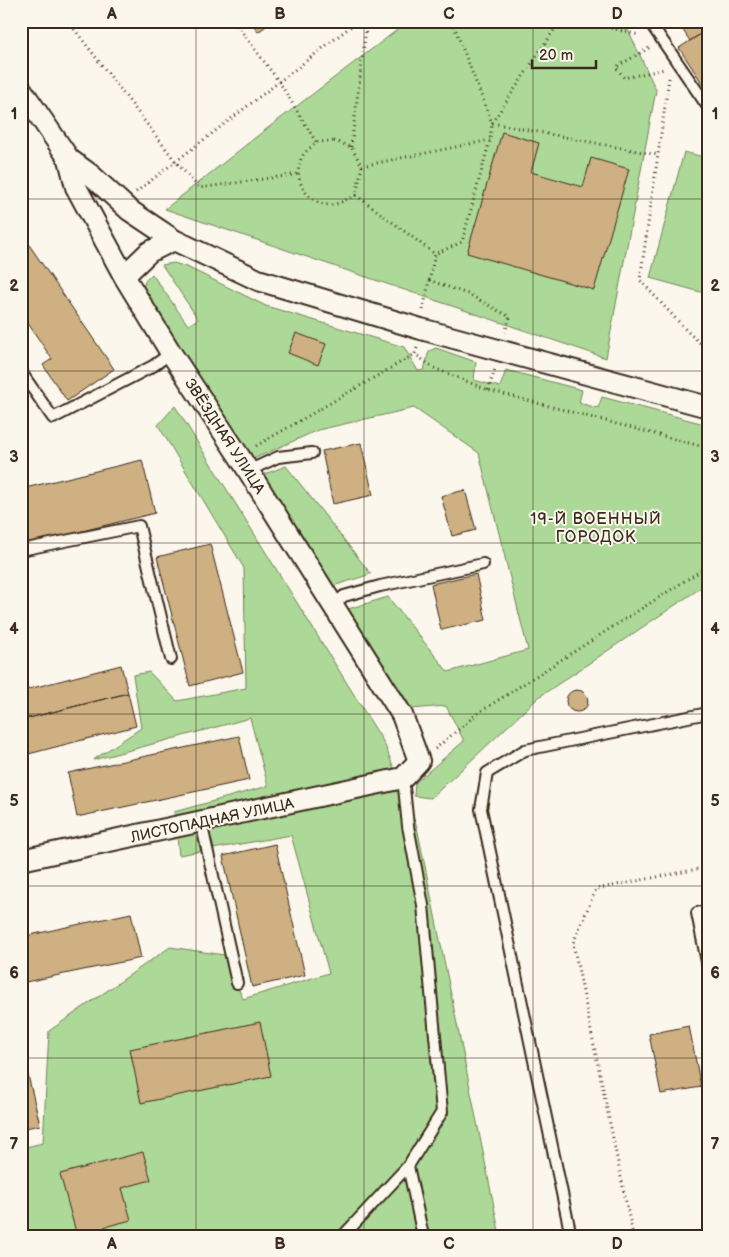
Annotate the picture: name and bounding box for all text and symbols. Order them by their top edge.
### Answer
text: A [106,5,117,24]
text: B [274,5,286,24]
text: C [443,5,455,24]
text: D [611,5,623,24]
scale bar [532,38,595,70]
text: 20 m [539,46,573,65]
text: 1 [11,105,17,124]
text: 1 [712,105,718,124]
text: 2 [9,277,19,296]
text: 2 [710,277,720,296]
street label: ЗВЁЗДНАЯ УЛИЦА [180,375,269,498]
text: 3 [9,448,19,467]
text: 3 [710,448,720,467]
district label: 19-Й ВОЕННЫЙ ГОРОДОК [530,510,662,547]
text: 4 [9,620,19,639]
text: 4 [710,620,720,639]
text: 5 [9,792,19,811]
text: 5 [710,792,720,811]
street label: ЛИСТОПАДНАЯ УЛИЦА [128,794,296,847]
text: 6 [9,964,19,983]
text: 6 [710,964,720,983]
text: 7 [10,1135,19,1154]
text: 7 [711,1135,720,1154]
text: A [106,1235,117,1254]
text: B [274,1235,286,1254]
text: C [443,1235,455,1254]
text: D [611,1235,623,1254]

